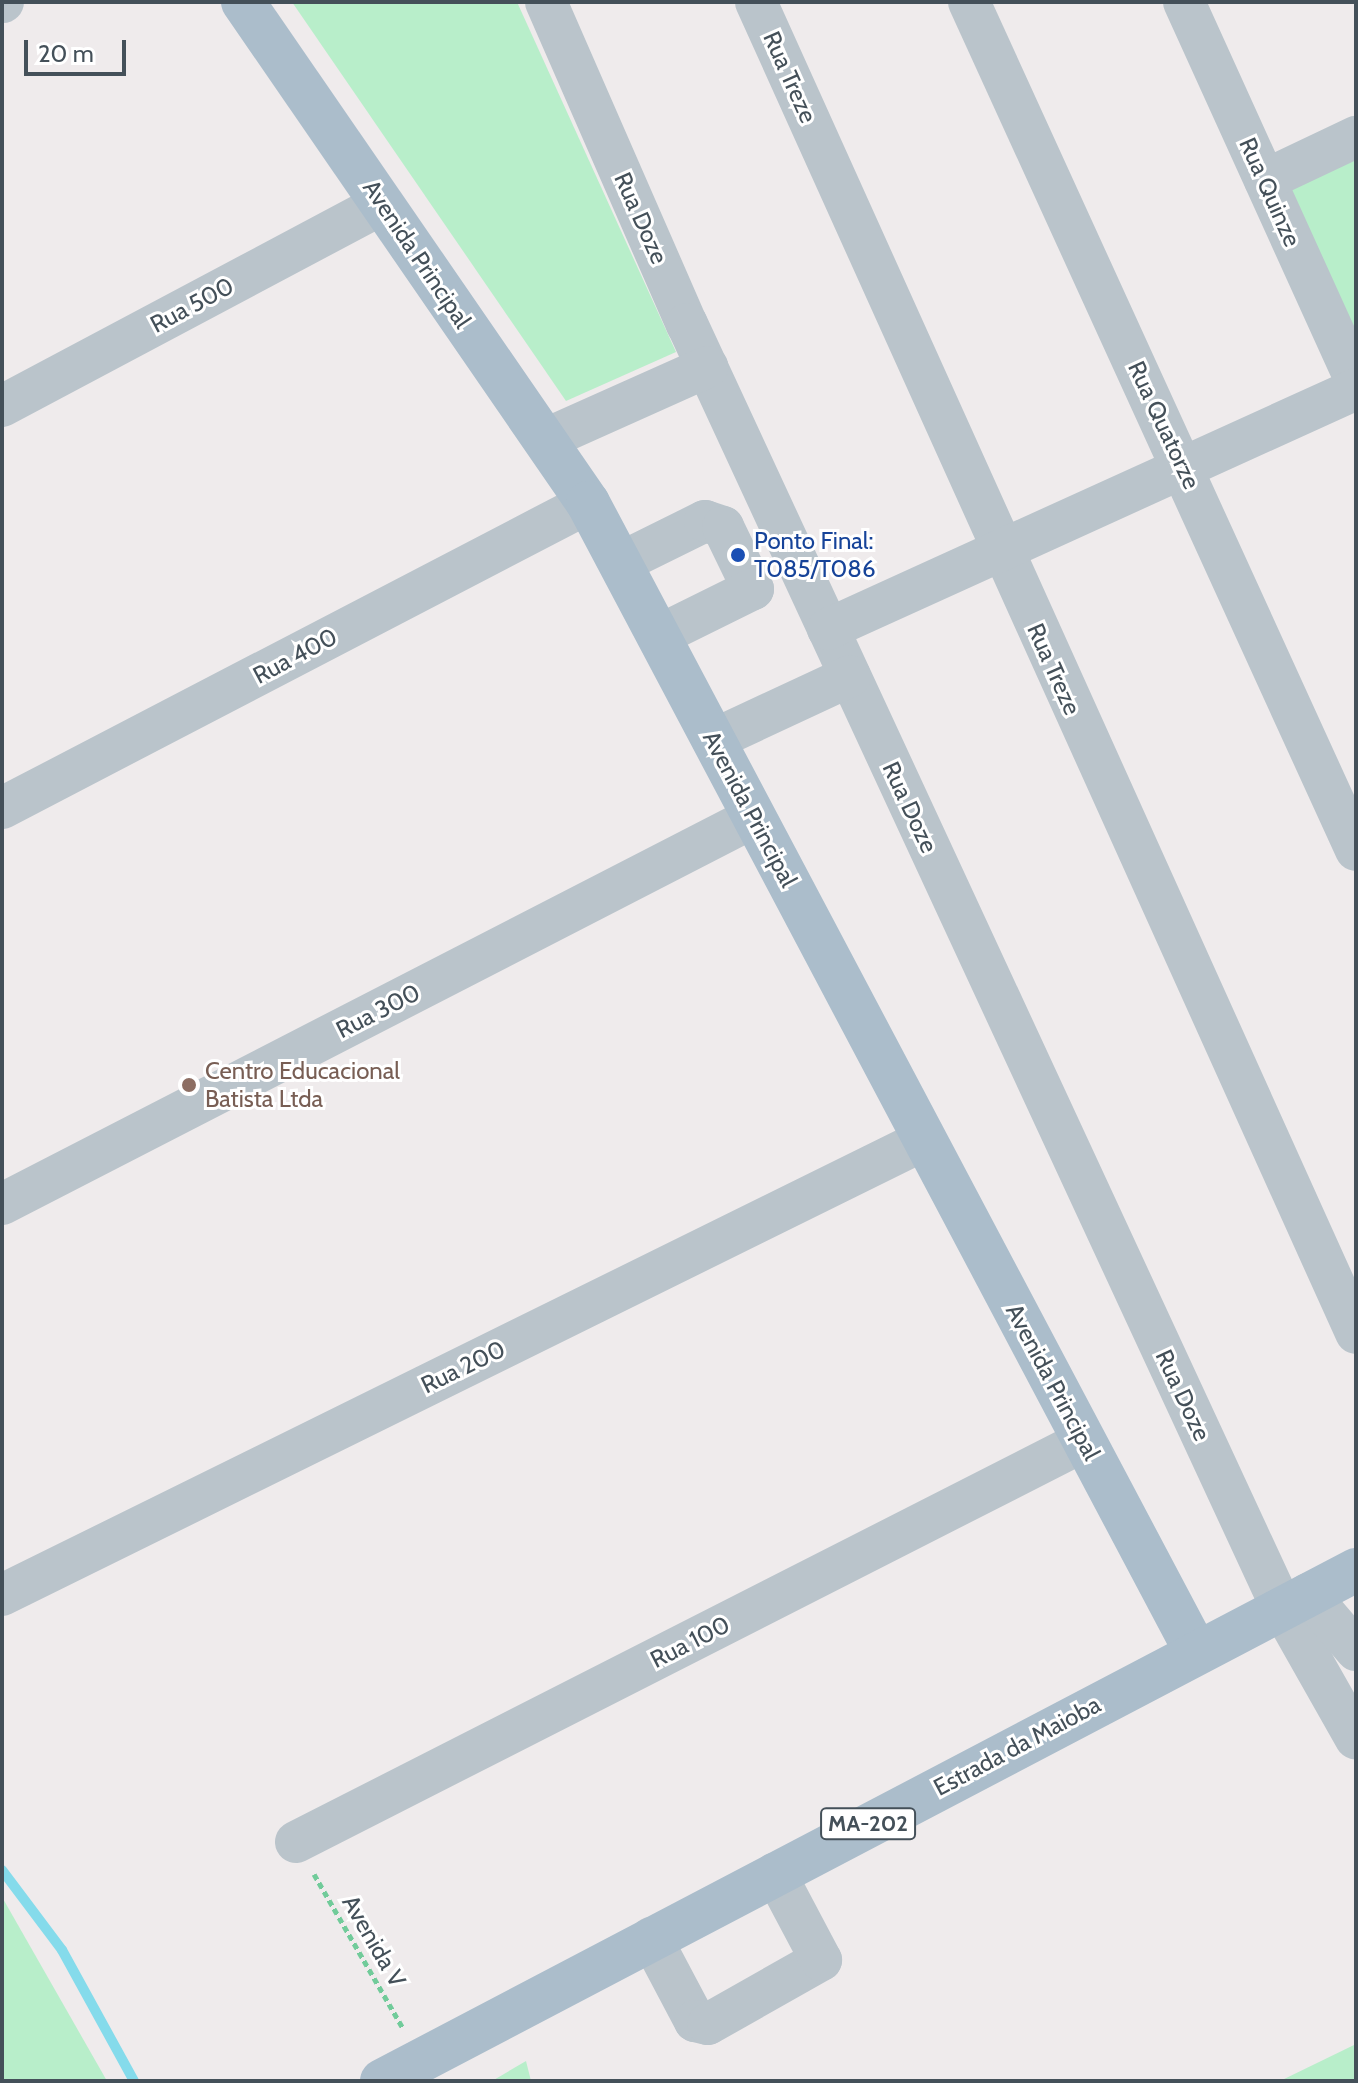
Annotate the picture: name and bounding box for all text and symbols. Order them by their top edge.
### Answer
scale bar [28,24,130,74]
street label: Rua Treze [757,27,823,127]
text: 20 m [38,39,94,68]
street label: Rua Quinze [1233,133,1307,251]
street label: Rua Doze [608,168,674,268]
street label: Avenida Principal [357,174,477,334]
street label: Rua 500 [145,271,239,339]
street label: Rua Quatorze [1122,356,1206,494]
place label: Ponto Final: T085/T086 [754,527,876,583]
marker: Ponto Final: T085/T086 [729,546,747,564]
street label: Rua Treze [1021,619,1087,719]
street label: Rua 400 [248,622,342,690]
street label: Avenida Principal [697,726,803,892]
street label: Rua Doze [876,757,944,857]
street label: Rua 300 [331,978,425,1044]
place label: Centro Educacional Batista Ltda [205,1057,400,1113]
marker: Centro Educacional Batista Ltda [180,1076,198,1094]
street label: Avenida Principal [1000,1299,1106,1465]
street label: Rua 200 [416,1334,510,1400]
street label: Rua Doze [1149,1345,1217,1445]
street label: Rua 100 [646,1610,734,1674]
street label: Estrada da Maioba [929,1690,1105,1802]
road number: MA-202 [820,1806,916,1842]
street label: Avenida V [336,1890,412,1992]

